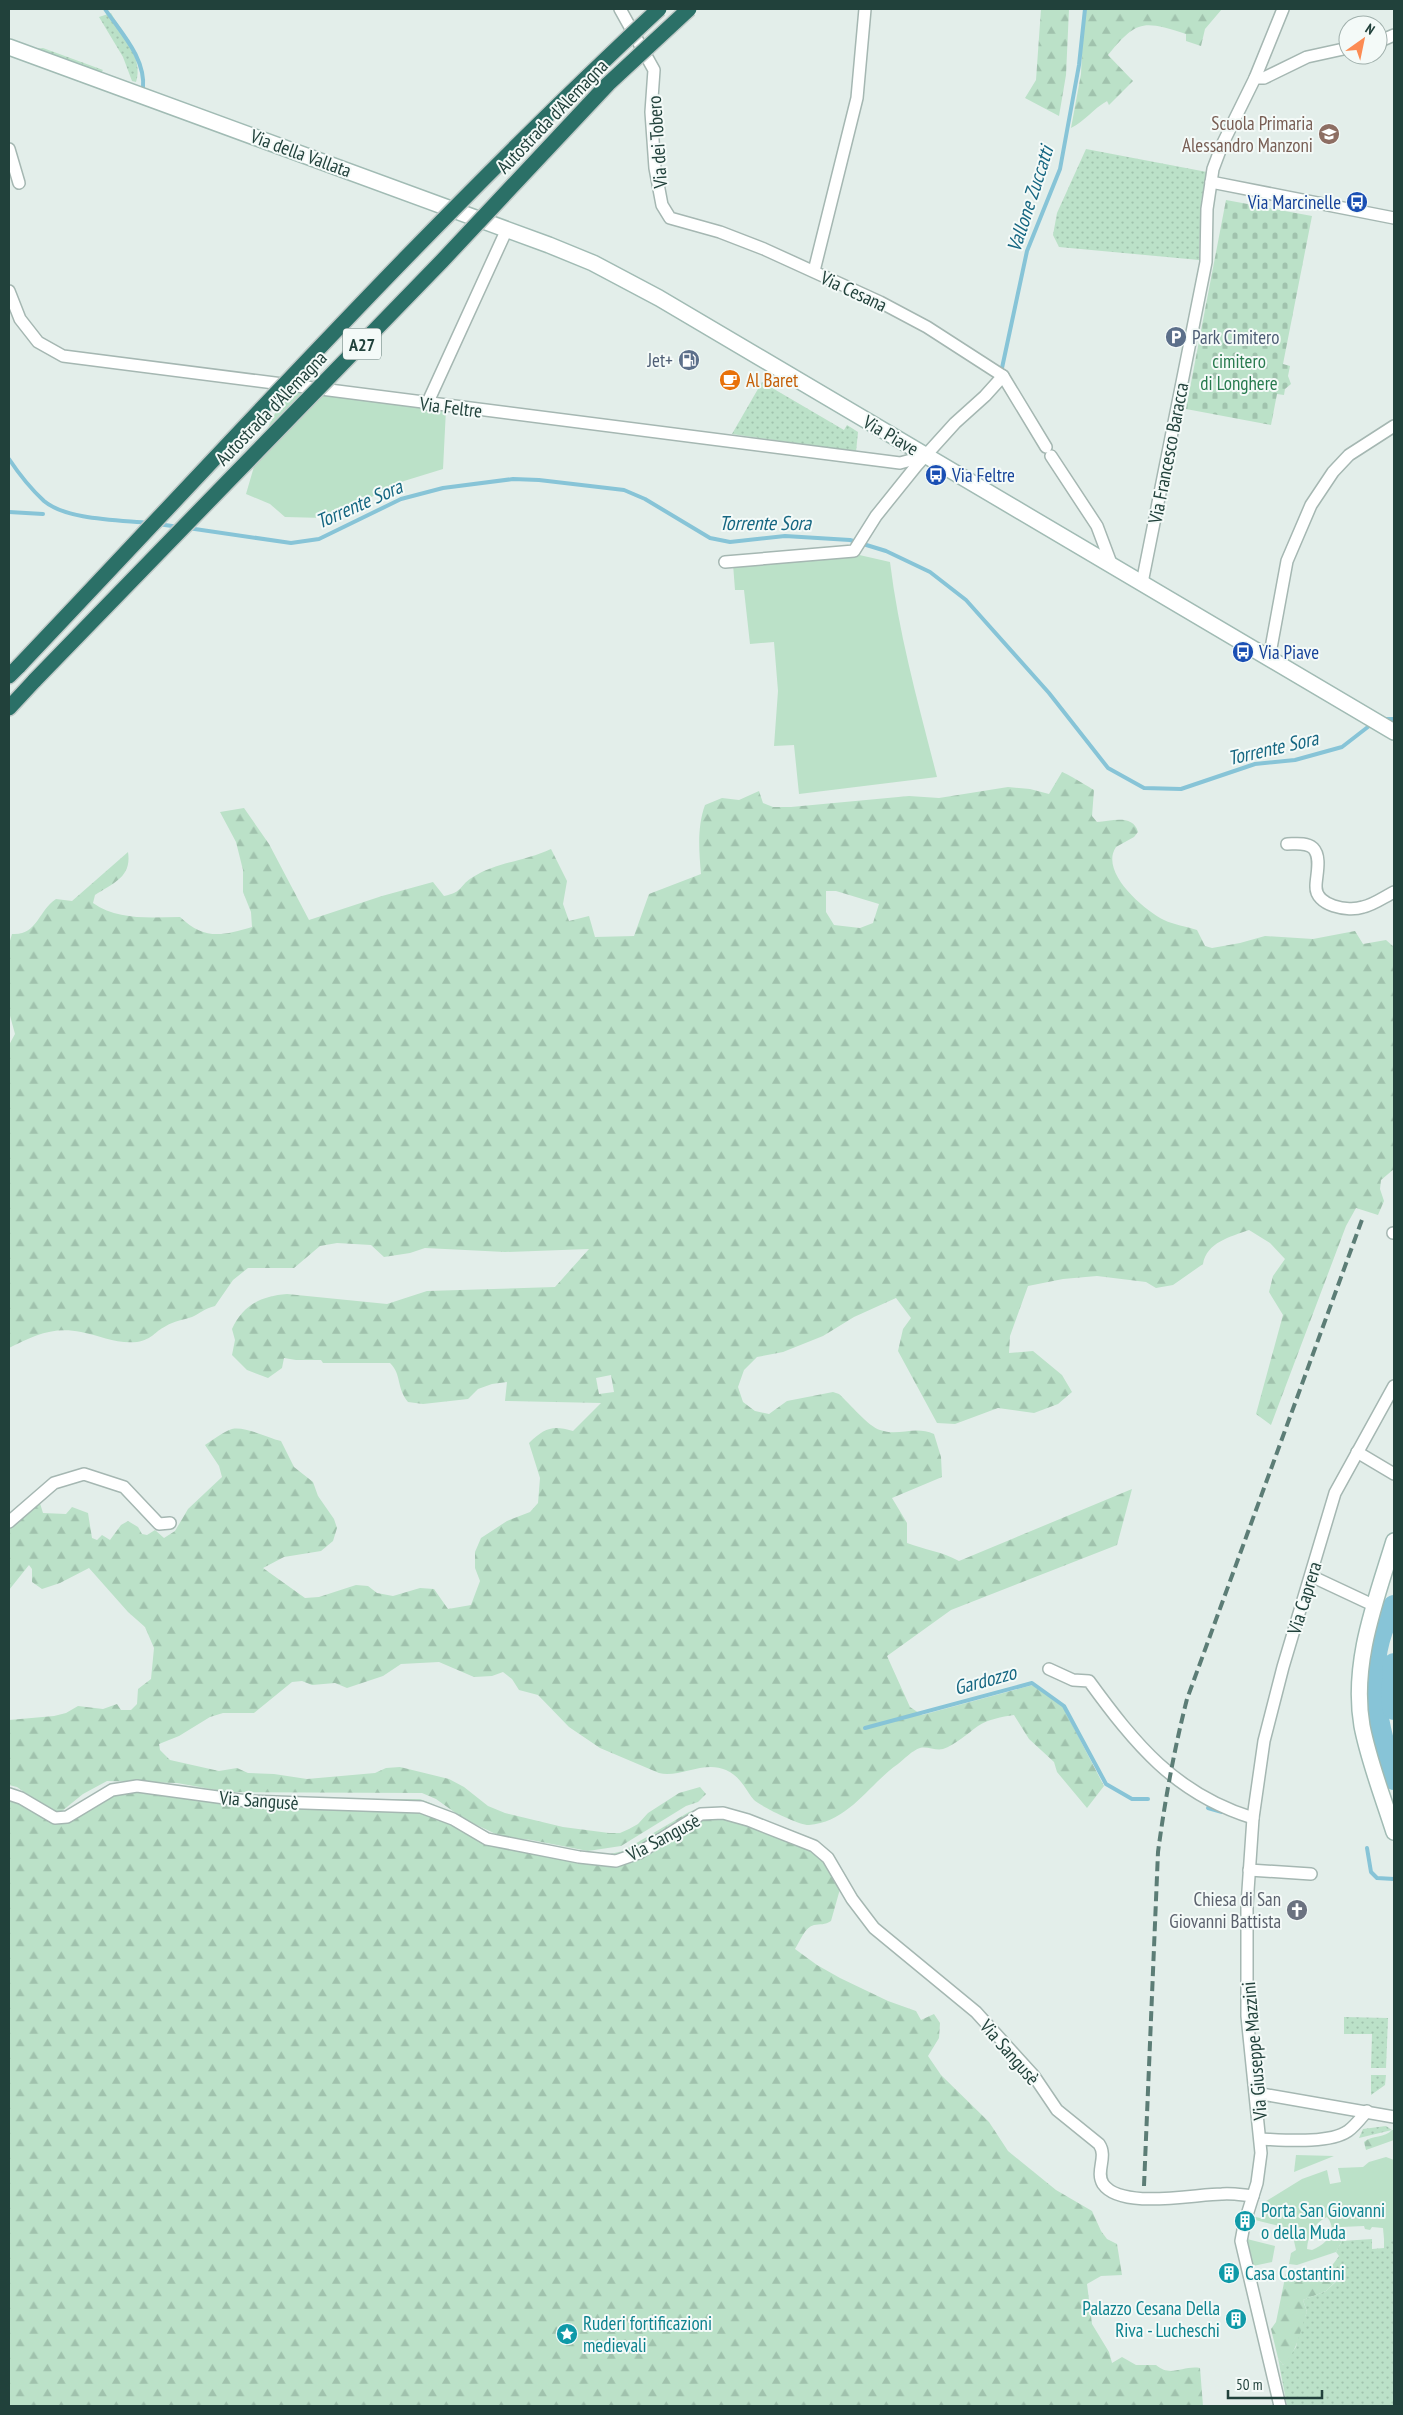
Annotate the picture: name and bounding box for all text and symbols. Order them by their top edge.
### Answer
north arrow [1338,15,1388,65]
text: N [1362,19,1378,39]
street label: Autostrada d'Alemagna [491,54,613,178]
street label: Via dei Tobero [642,95,672,190]
place label: Scuola Primaria Alessandro Manzoni [1182,111,1313,157]
school or university icon: Scuola Primaria Alessandro Manzoni [1317,122,1341,146]
street label: Via della Vallata [246,123,355,182]
water label: Vallone Zuccatti [1001,140,1060,255]
place label: Via Marcinelle [1247,190,1341,214]
bus stop icon: Via Marcinelle [1345,190,1369,214]
street label: Via Cesana [816,265,891,317]
parking icon: Park Cimitero [1164,325,1188,349]
place label: Park Cimitero [1192,325,1279,349]
road number: A27 [343,328,381,359]
street label: Autostrada d'Alemagna [210,346,332,470]
place label: Jet+ [646,348,673,372]
fuel station icon: Jet+ [677,348,701,372]
park label: cimitero di Longhere [1200,349,1278,395]
cafe icon: Al Baret [718,368,742,392]
place label: Al Baret [746,368,799,392]
street label: Via Francesco Baracca [1142,380,1193,527]
street label: Via Feltre [417,391,484,423]
street label: Via Piave [858,409,923,460]
bus stop icon: Via Feltre [924,463,948,487]
place label: Via Feltre [951,463,1015,487]
water label: Torrente Sora [312,473,407,535]
water label: Torrente Sora [719,510,812,536]
bus stop icon: Via Piave [1231,640,1255,664]
place label: Via Piave [1258,640,1319,664]
water label: Torrente Sora [1225,725,1322,771]
street label: Via Caprera [1281,1559,1326,1638]
water label: Gardozzo [951,1659,1020,1701]
street label: Via Sangusè [218,1785,300,1815]
street label: Via Sangusè [621,1808,704,1867]
place label: Chiesa di San Giovanni Battista [1169,1887,1281,1933]
church icon: Chiesa di San Giovanni Battista [1285,1898,1309,1922]
street label: Via Giuseppe Mazzini [1236,1981,1272,2122]
street label: Via Sangusè [974,2013,1045,2090]
place label: Porta San Giovanni o della Muda [1261,2198,1385,2244]
building icon: Porta San Giovanni o della Muda [1233,2209,1257,2233]
building icon: Casa Costantini [1217,2261,1241,2285]
place label: Casa Costantini [1245,2261,1345,2285]
place label: Palazzo Cesana Della Riva - Lucheschi [1082,2296,1220,2342]
building icon: Palazzo Cesana Della Riva - Lucheschi [1224,2307,1248,2331]
place label: Ruderi fortificazioni medievali [583,2311,712,2357]
place icon: Ruderi fortificazioni medievali [555,2322,579,2346]
scale bar [1228,2368,1322,2400]
text: 50 m [1236,2375,1262,2394]

